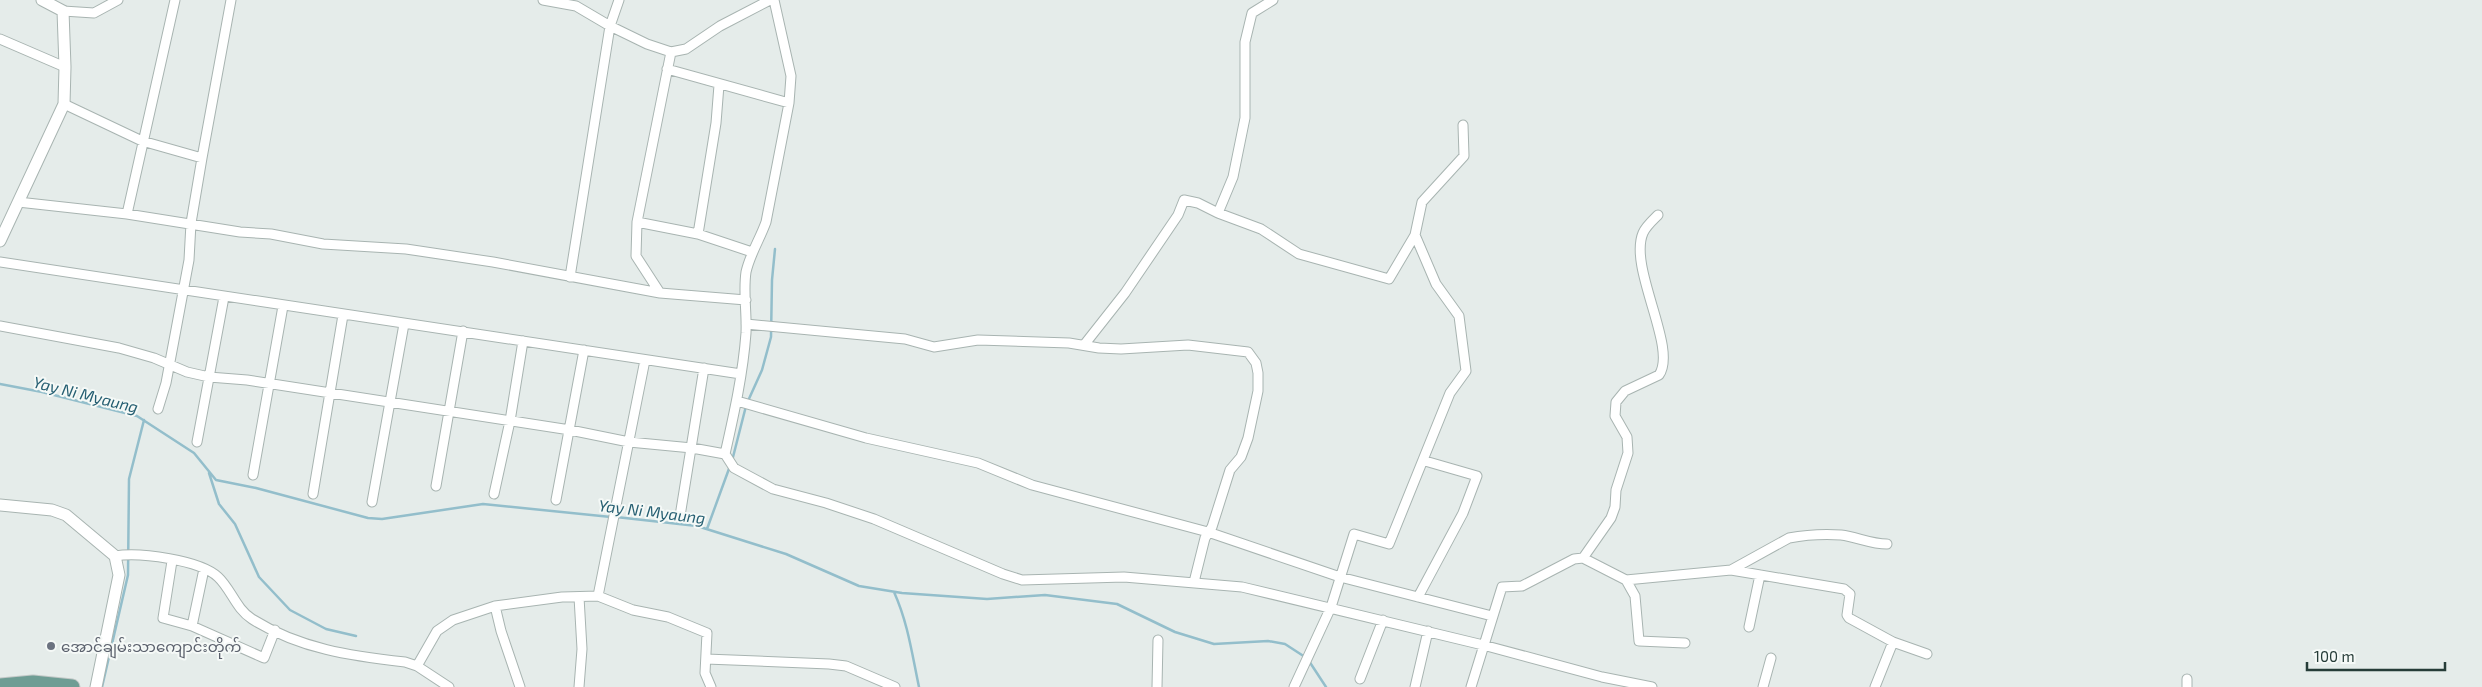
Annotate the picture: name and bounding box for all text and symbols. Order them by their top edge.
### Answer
water label: Yay Ni Myaung [31,372,140,417]
water label: Yay Ni Myaung [597,495,706,528]
place label: အောင်ချမ်းသာကျောင်းတိုက် [61,637,242,659]
marker: အောင်ချမ်းသာကျောင်းတိုက် [45,640,57,652]
scale bar [2307,640,2444,672]
text: 100 m [2314,647,2355,665]

